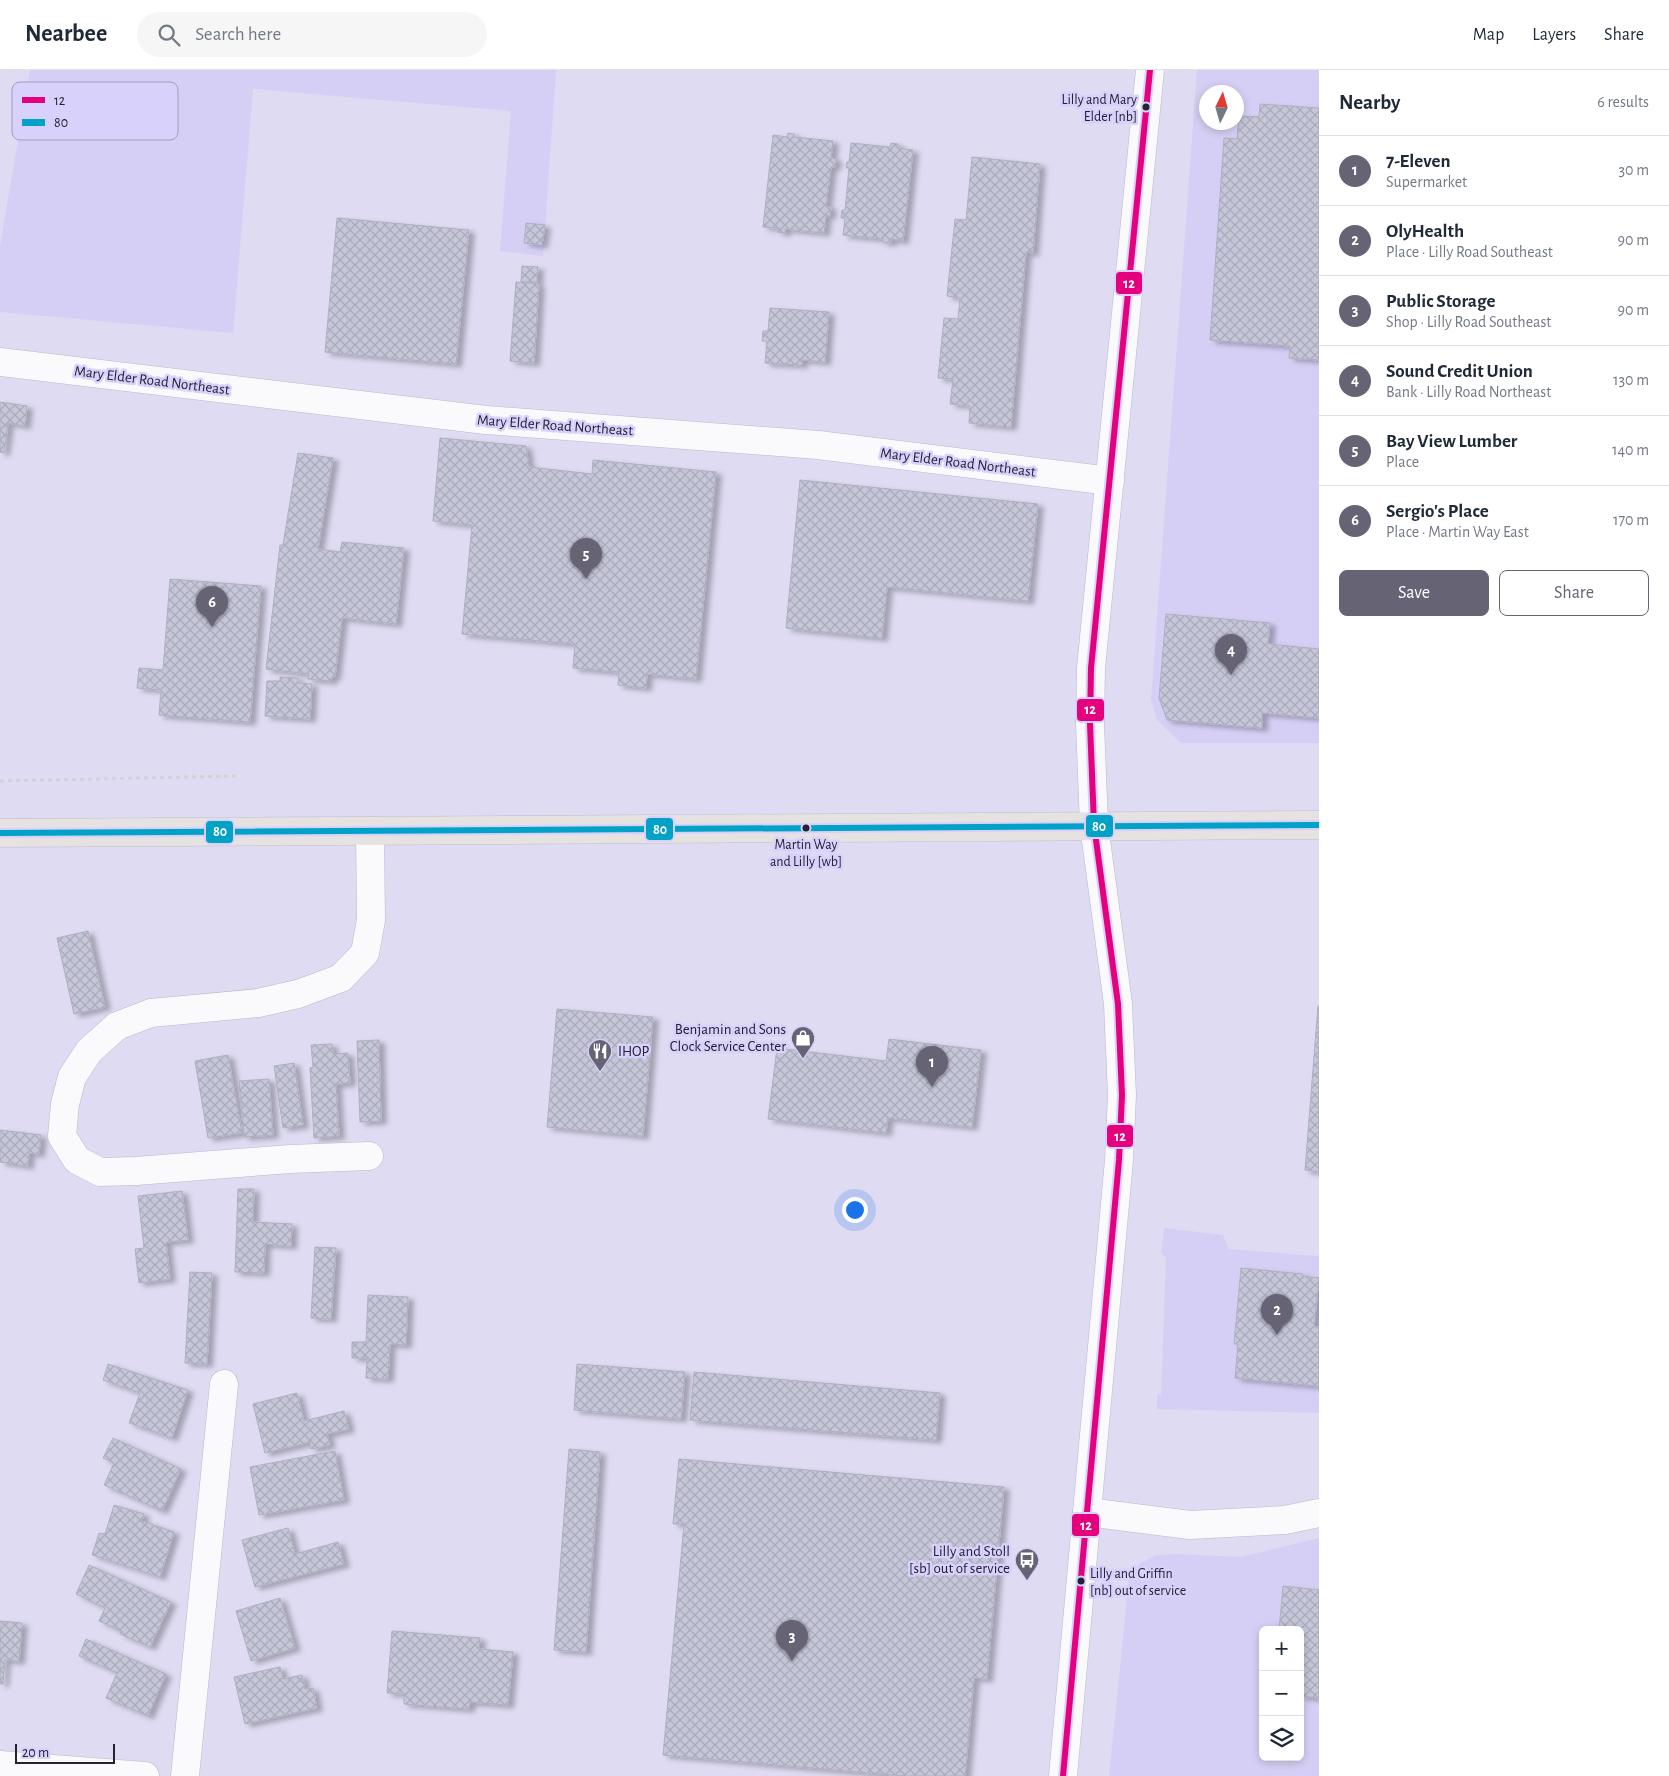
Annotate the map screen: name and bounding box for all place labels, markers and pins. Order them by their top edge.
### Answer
place label: Lilly and Mary Elder [nb] [1062,93,1137,124]
marker: Lilly and Mary Elder [nb] [1141,102,1151,112]
pin: 5 [570,538,602,579]
pin: 6 [196,586,228,627]
pin: 4 [1215,634,1247,675]
marker: Martin Way and Lilly [wb] [801,823,811,833]
place label: Martin Way and Lilly [wb] [770,838,842,869]
place label: Benjamin and Sons Clock Service Center [670,1022,786,1054]
shop icon: Benjamin and Sons Clock Service Center [790,1025,816,1059]
restaurant icon: IHOP [587,1038,613,1072]
place label: IHOP [618,1044,650,1059]
pin: 1 [916,1046,948,1087]
pin: 2 [1261,1294,1293,1335]
place label: Lilly and Stoll [sb] out of service [909,1544,1010,1576]
bus stop icon: Lilly and Stoll [sb] out of service [1014,1547,1040,1581]
place label: Lilly and Griffin [nb] out of service [1090,1567,1186,1598]
marker: Lilly and Griffin [nb] out of service [1076,1576,1086,1586]
pin: 3 [776,1620,808,1661]

